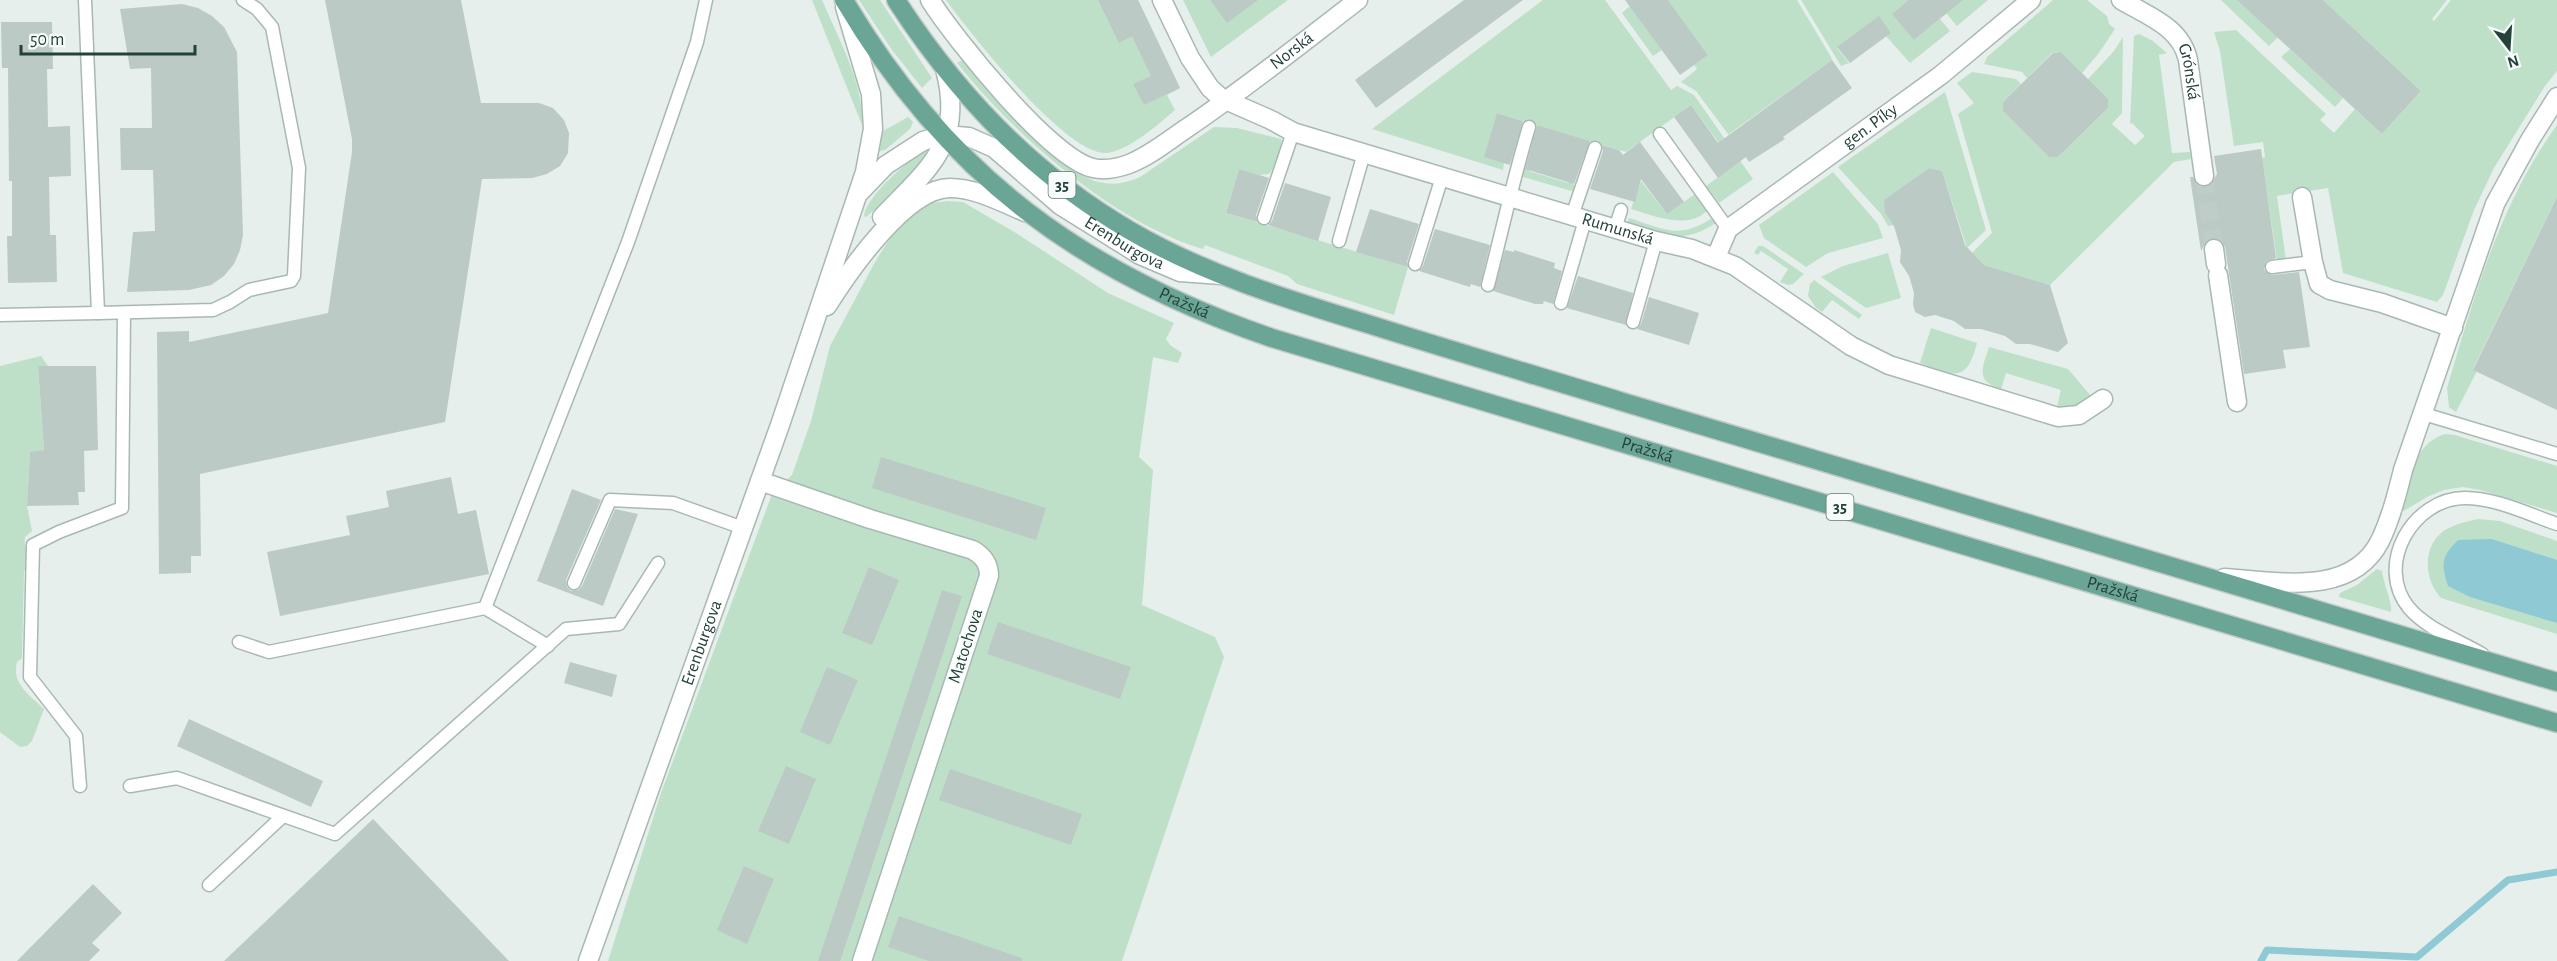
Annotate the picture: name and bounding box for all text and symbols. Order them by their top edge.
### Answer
scale bar [21,18,195,56]
north arrow [2479,18,2539,78]
street label: Norská [1267,29,1317,73]
text: 50 m [30,31,64,49]
street label: Grónská [2174,41,2202,101]
text: N [2505,52,2521,71]
street label: gen. Píky [1839,100,1901,152]
road number: 35 [1048,172,1076,198]
street label: Rumunská [1580,210,1656,249]
street label: Erenburgova [1081,214,1167,273]
street label: Pražská [1156,284,1212,323]
street label: Pražská [1619,434,1675,467]
road number: 35 [1826,494,1854,520]
street label: Pražská [2085,574,2141,606]
street label: Erenburgova [678,598,725,688]
street label: Matochova [946,607,986,685]

